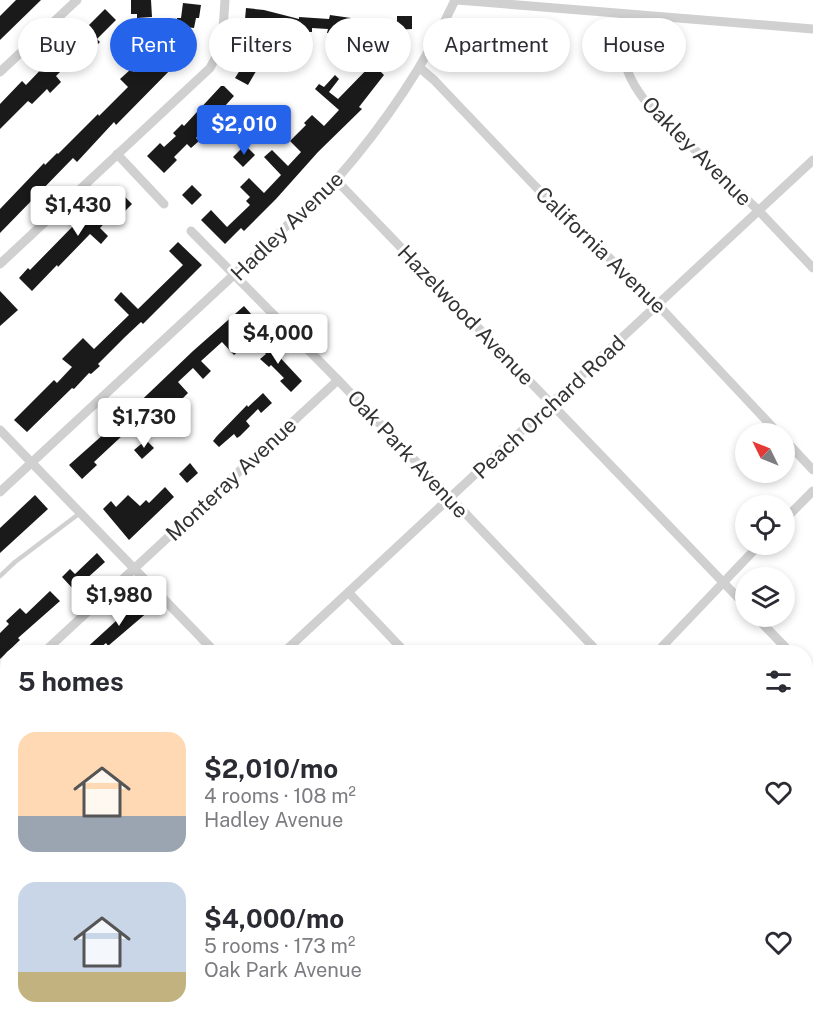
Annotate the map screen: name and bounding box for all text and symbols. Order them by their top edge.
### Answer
chip: Buy [18,18,98,72]
chip: Rent [110,18,197,72]
chip: Filters [209,18,313,72]
chip: New [325,18,411,72]
chip: Apartment [423,18,570,72]
chip: House [582,18,686,72]
street label: Oakley Avenue [637,91,757,211]
pin: $2,010 [195,105,293,156]
text: $2,010 [211,112,277,136]
street label: Hadley Avenue [226,166,348,286]
street label: California Avenue [531,181,671,319]
pin: $1,430 [29,186,127,237]
text: $1,430 [45,193,111,217]
street label: Hazelwood Avenue [393,240,539,390]
pin: $4,000 [229,314,327,365]
text: $4,000 [243,321,313,345]
street label: Peach Orchard Road [468,330,630,484]
street label: Oak Park Avenue [342,385,474,523]
pin: $1,730 [95,398,193,449]
text: $1,730 [112,405,176,429]
street label: Monteray Avenue [161,412,301,546]
north arrow [735,423,795,483]
map controls [735,423,795,627]
button: locate [735,495,795,555]
button: layers [735,567,795,627]
pin: $1,980 [70,576,168,627]
text: $1,980 [85,583,153,607]
icon: filters [762,665,795,698]
text: 5 homes [18,666,124,697]
text: $2,010/mo [204,753,338,784]
icon: home [66,756,138,828]
icon: heart [762,776,795,809]
text: 4 rooms · 108 m² [204,784,356,808]
text: Hadley Avenue [204,808,343,832]
text: $4,000/mo [204,903,344,934]
icon: home [66,906,138,978]
icon: heart [762,926,795,959]
text: 5 rooms · 173 m² [204,934,355,958]
text: Oak Park Avenue [204,958,362,982]

